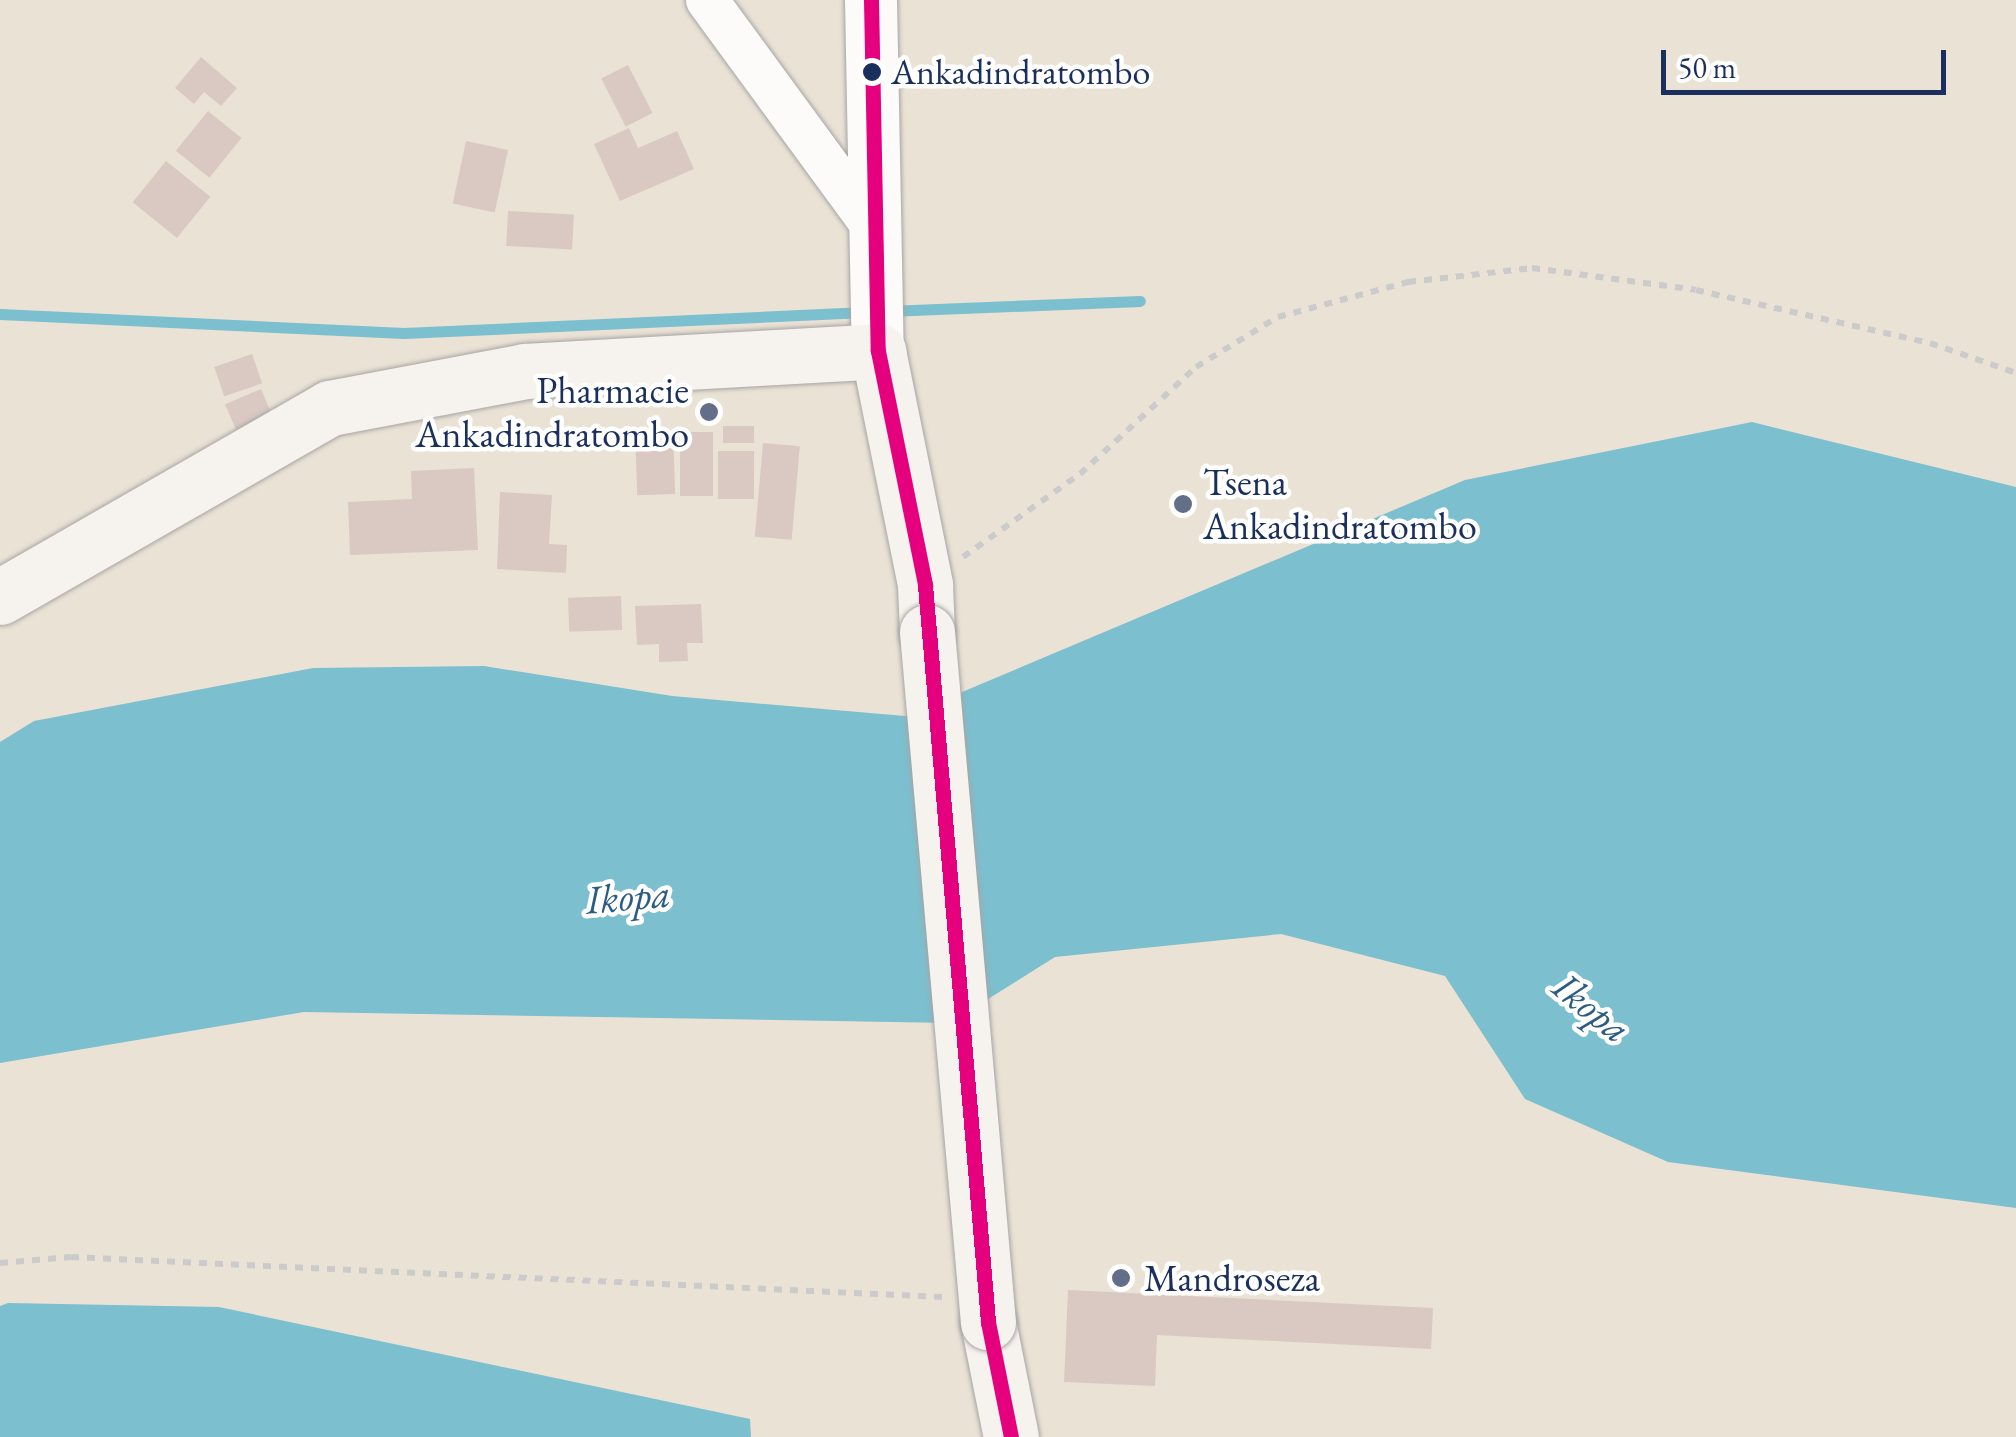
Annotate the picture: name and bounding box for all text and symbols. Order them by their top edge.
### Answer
scale bar [1666,30,1951,92]
text: 50 m [1678,48,1736,87]
place label: Ankadindratombo [891,50,1150,94]
marker: Ankadindratombo [862,62,882,82]
place label: Pharmacie Ankadindratombo [415,367,689,456]
marker: Pharmacie Ankadindratombo [698,401,720,423]
place label: Tsena Ankadindratombo [1203,459,1477,548]
marker: Tsena Ankadindratombo [1172,493,1194,515]
water label: Ikopa [584,868,672,924]
water label: Ikopa [1544,962,1640,1052]
place label: Mandroseza [1144,1255,1320,1301]
marker: Mandroseza [1108,1265,1134,1291]

